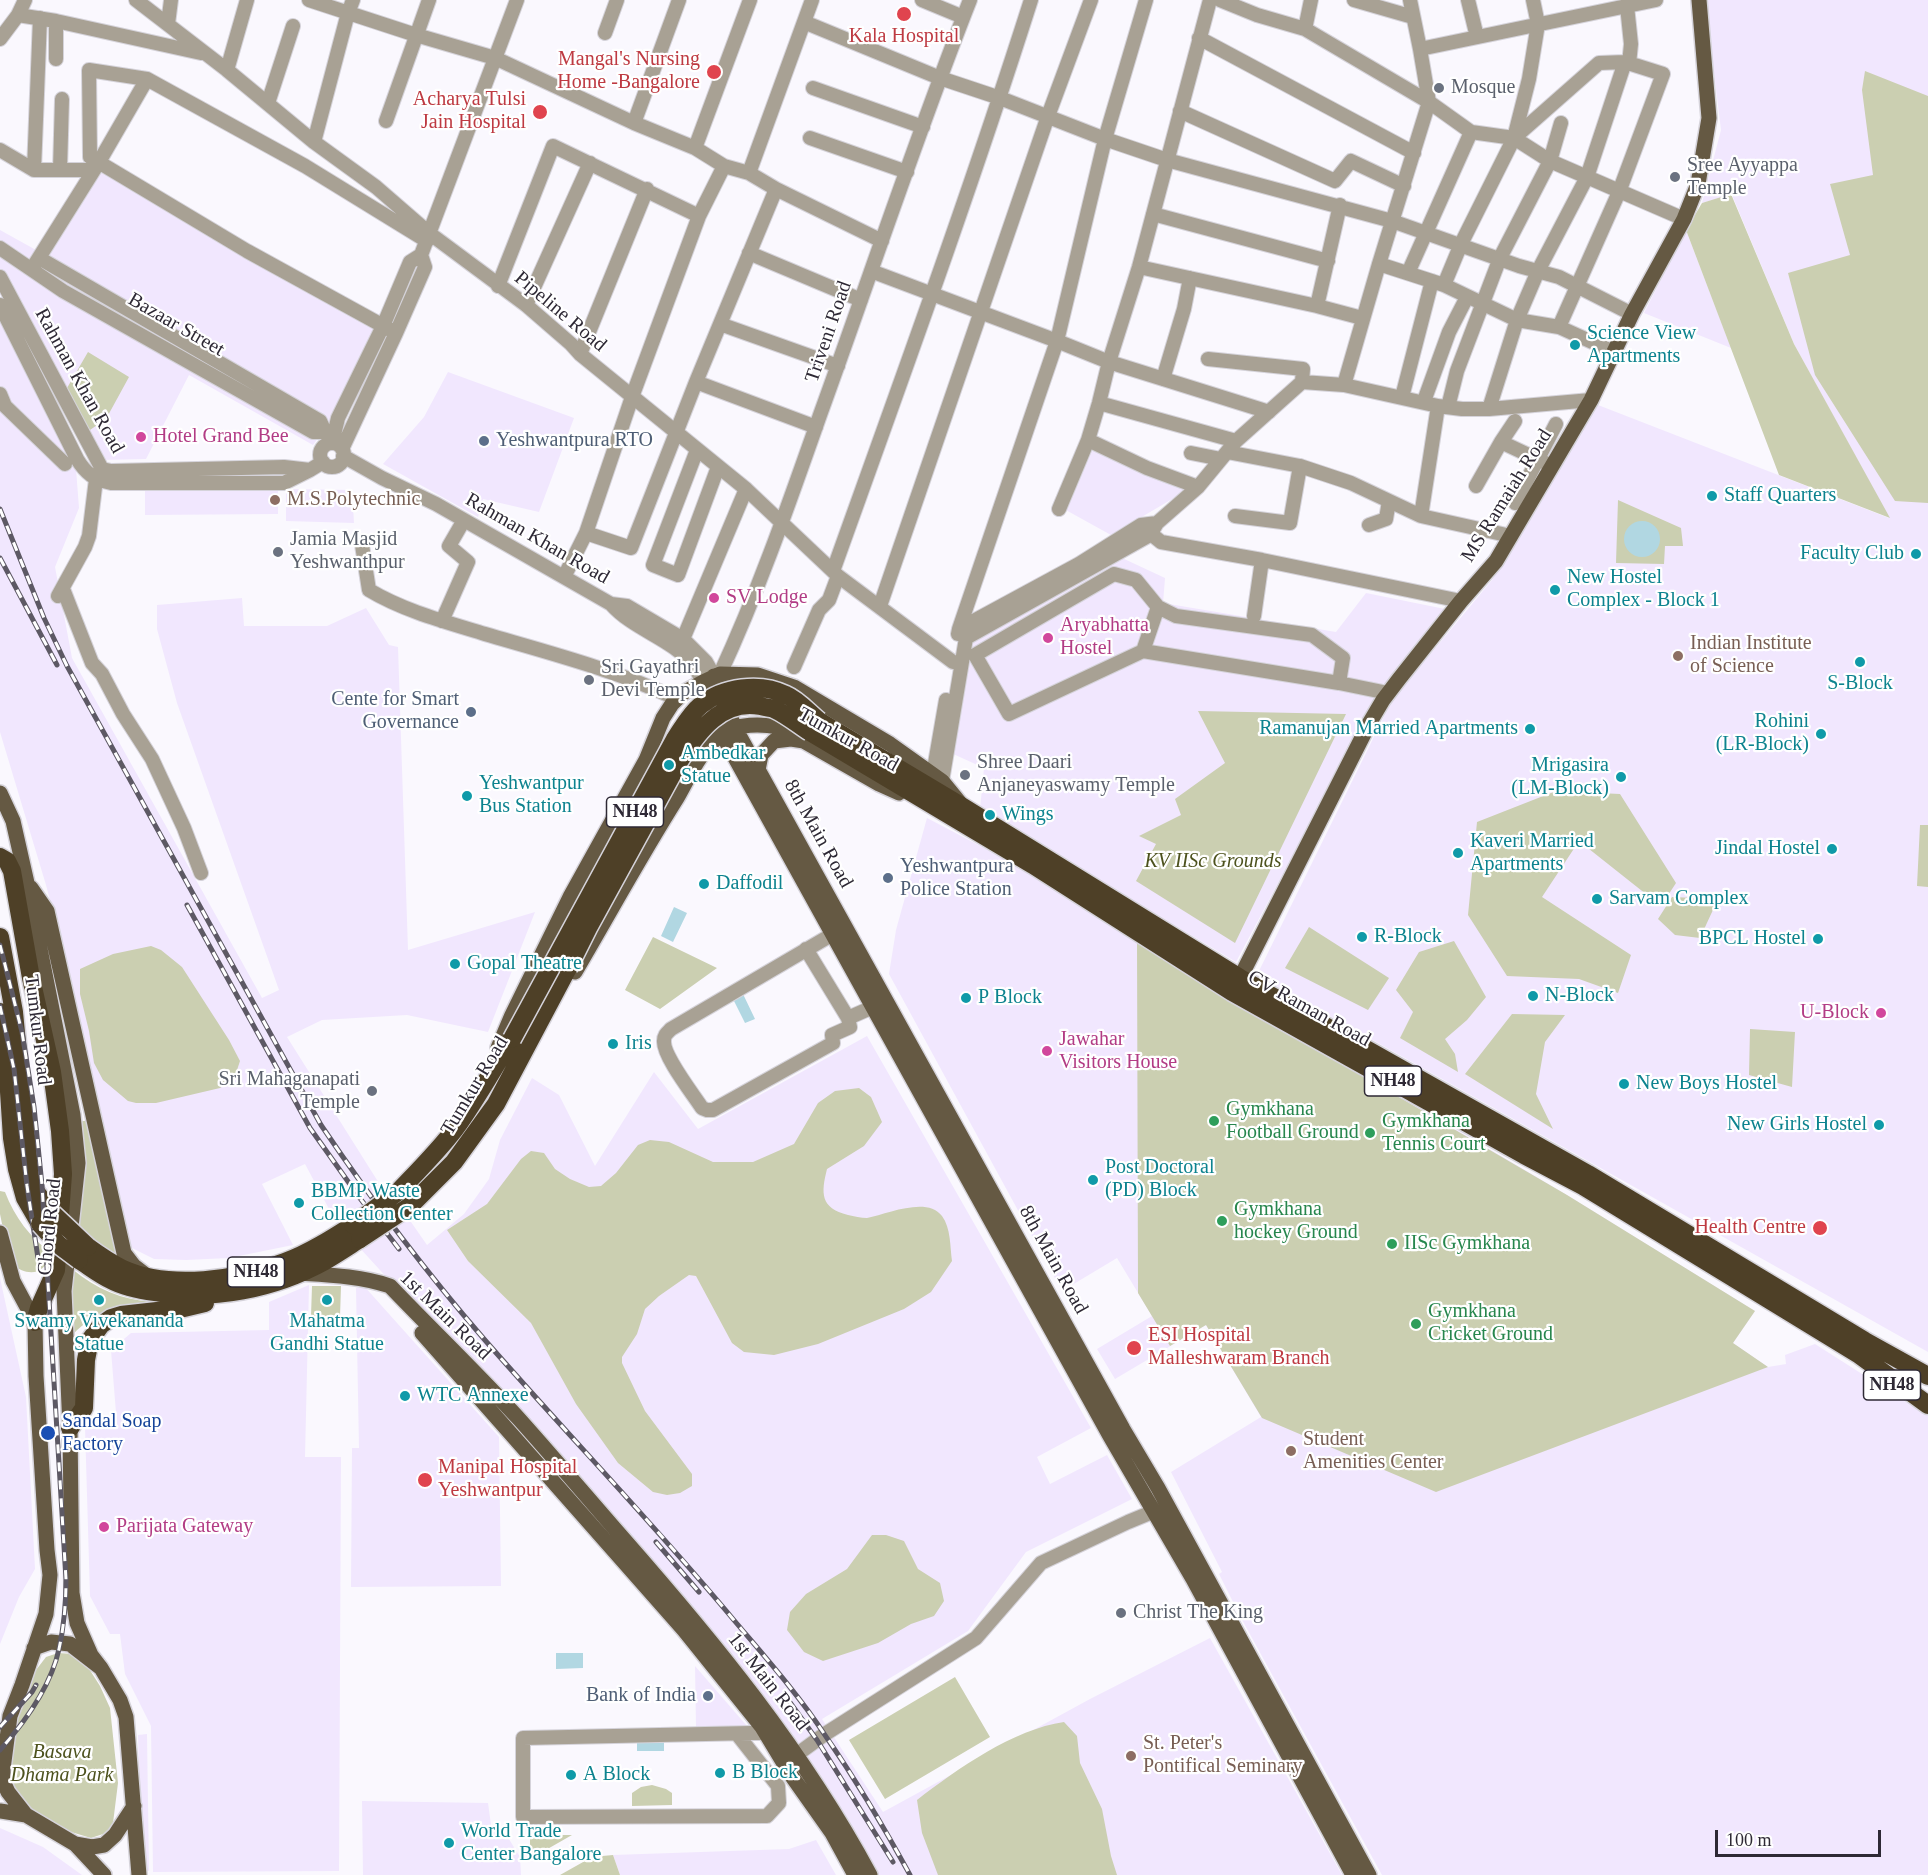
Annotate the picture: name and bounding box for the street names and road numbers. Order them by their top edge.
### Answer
street label: Pipeline Road [509,267,611,357]
street label: Triveni Road [800,278,858,386]
street label: Bazaar Street [124,288,228,362]
street label: Rahman Khan Road [29,304,129,458]
street label: MS Ramaiah Road [1456,425,1558,567]
street label: Rahman Khan Road [461,488,613,590]
street label: Tumkur Road [794,703,902,777]
street label: 8th Main Road [778,776,858,892]
road number: NH48 [606,797,664,827]
street label: CV Raman Road [1243,965,1375,1053]
street label: Tumkur Road [18,973,56,1087]
street label: Tumkur Road [436,1032,514,1140]
road number: NH48 [1364,1066,1422,1096]
street label: Chord Road [33,1177,67,1277]
street label: 8th Main Road [1013,1202,1093,1318]
road number: NH48 [228,1257,284,1287]
street label: 1st Main Road [394,1266,496,1366]
road number: NH48 [1864,1370,1920,1400]
street label: 1st Main Road [722,1628,814,1736]

